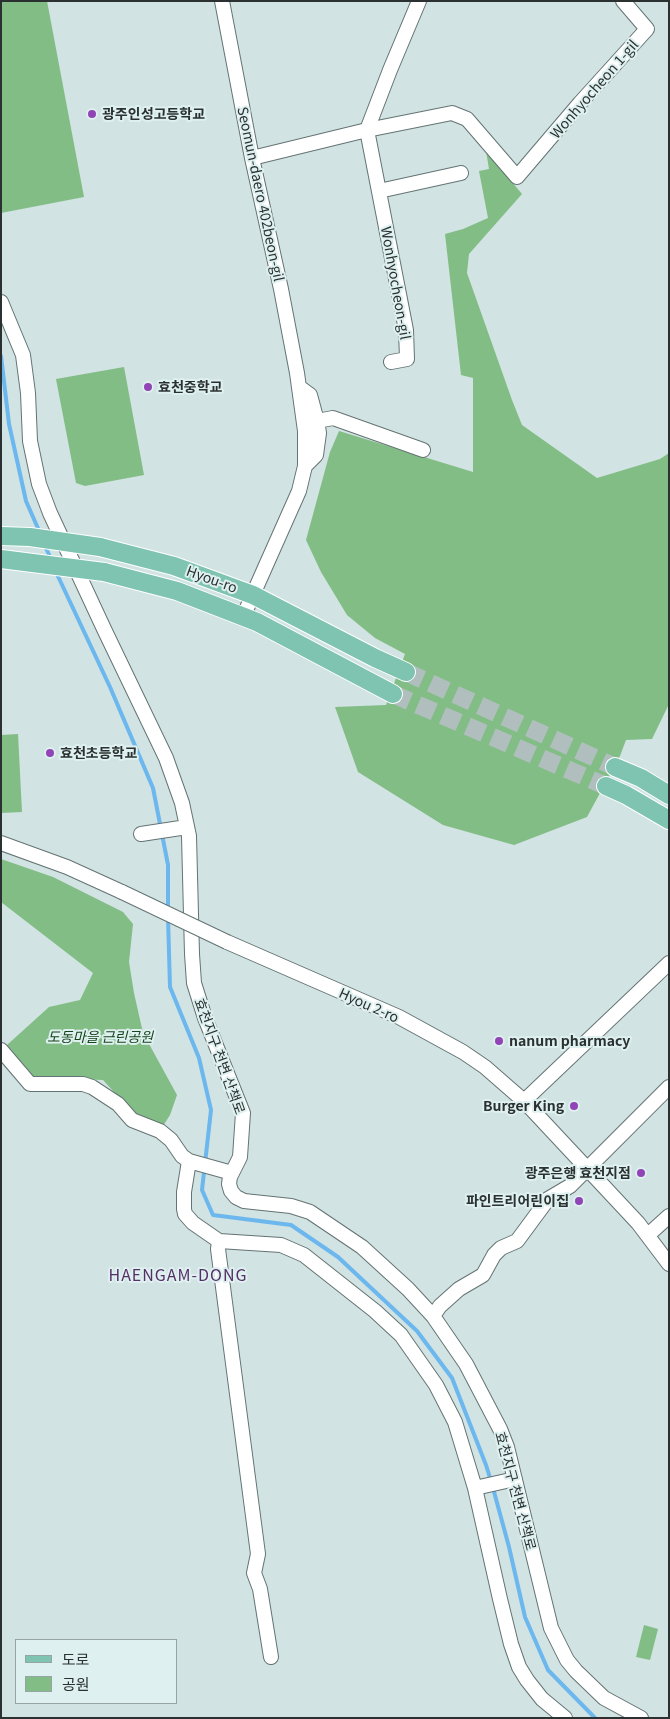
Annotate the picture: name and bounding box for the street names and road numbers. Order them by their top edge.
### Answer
street label: Wonhyocheon 1-gil [547,36,641,142]
street label: Seomun-daero 402beon-gil [234,105,288,283]
street label: Wonhyocheon-gil [378,225,414,341]
street label: Hyou-ro [184,562,240,596]
street label: Hyou 2-ro [336,984,402,1026]
street label: 효천지구 천변 산책로 [191,996,249,1116]
street label: 효천지구 천변 산책로 [492,1430,540,1552]

